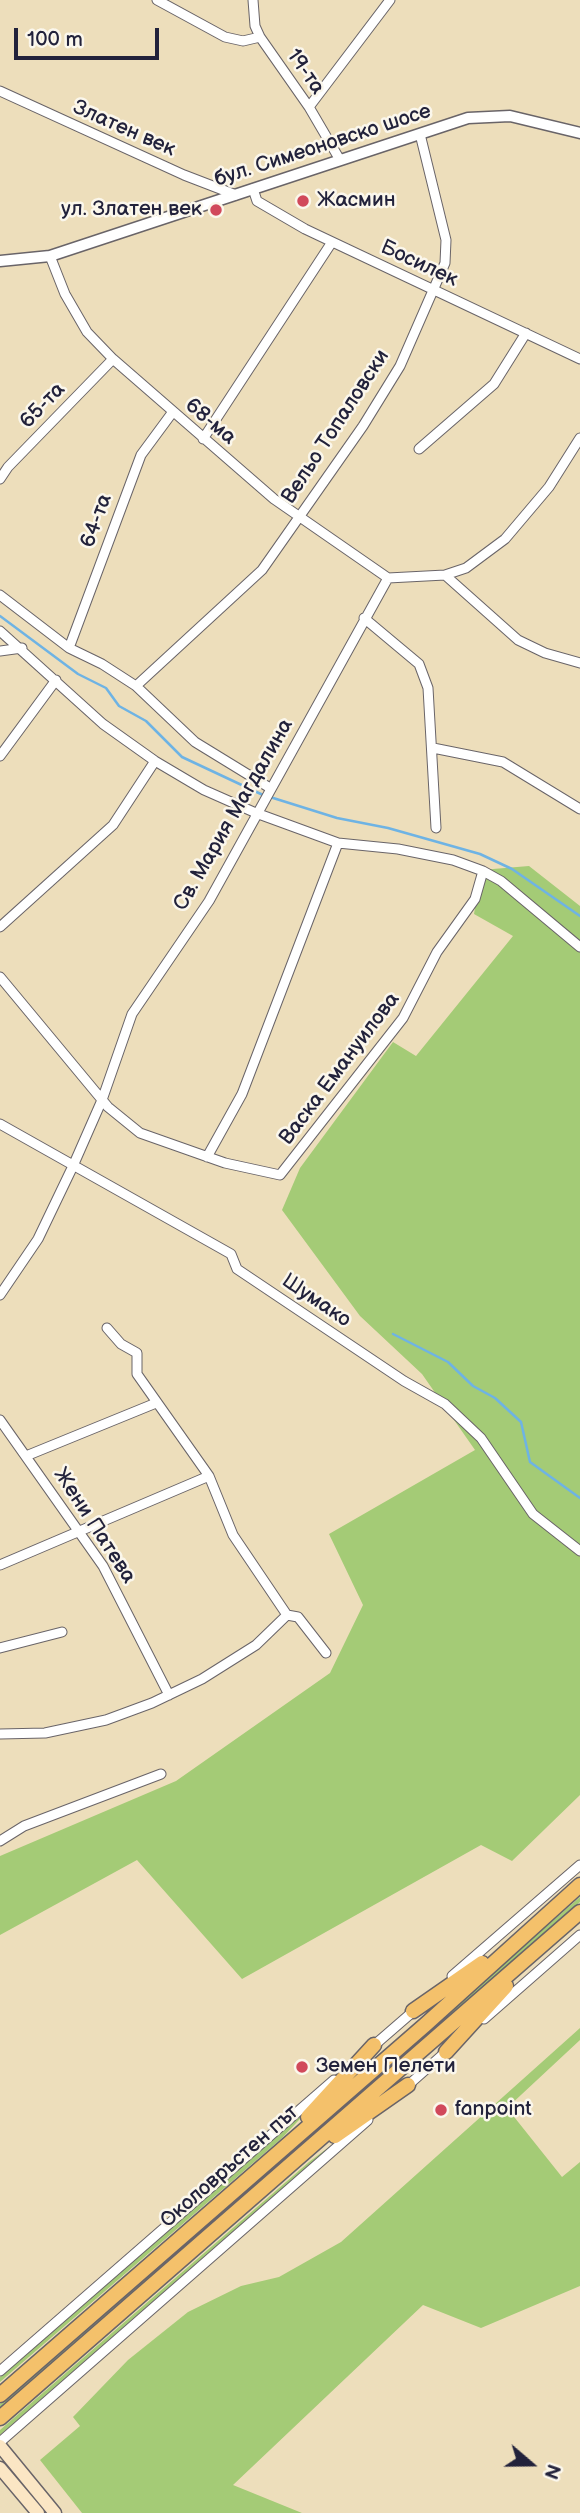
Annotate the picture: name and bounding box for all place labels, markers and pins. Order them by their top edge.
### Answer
place label: Жасмин [317,188,396,214]
marker: Жасмин [295,193,311,209]
place label: ул. Златен век [61,197,202,223]
marker: ул. Златен век [208,202,224,218]
place label: Земен Пелети [316,2054,456,2080]
marker: Земен Пелети [294,2059,310,2075]
place label: fanpoint [455,2097,532,2123]
marker: fanpoint [433,2102,449,2118]

